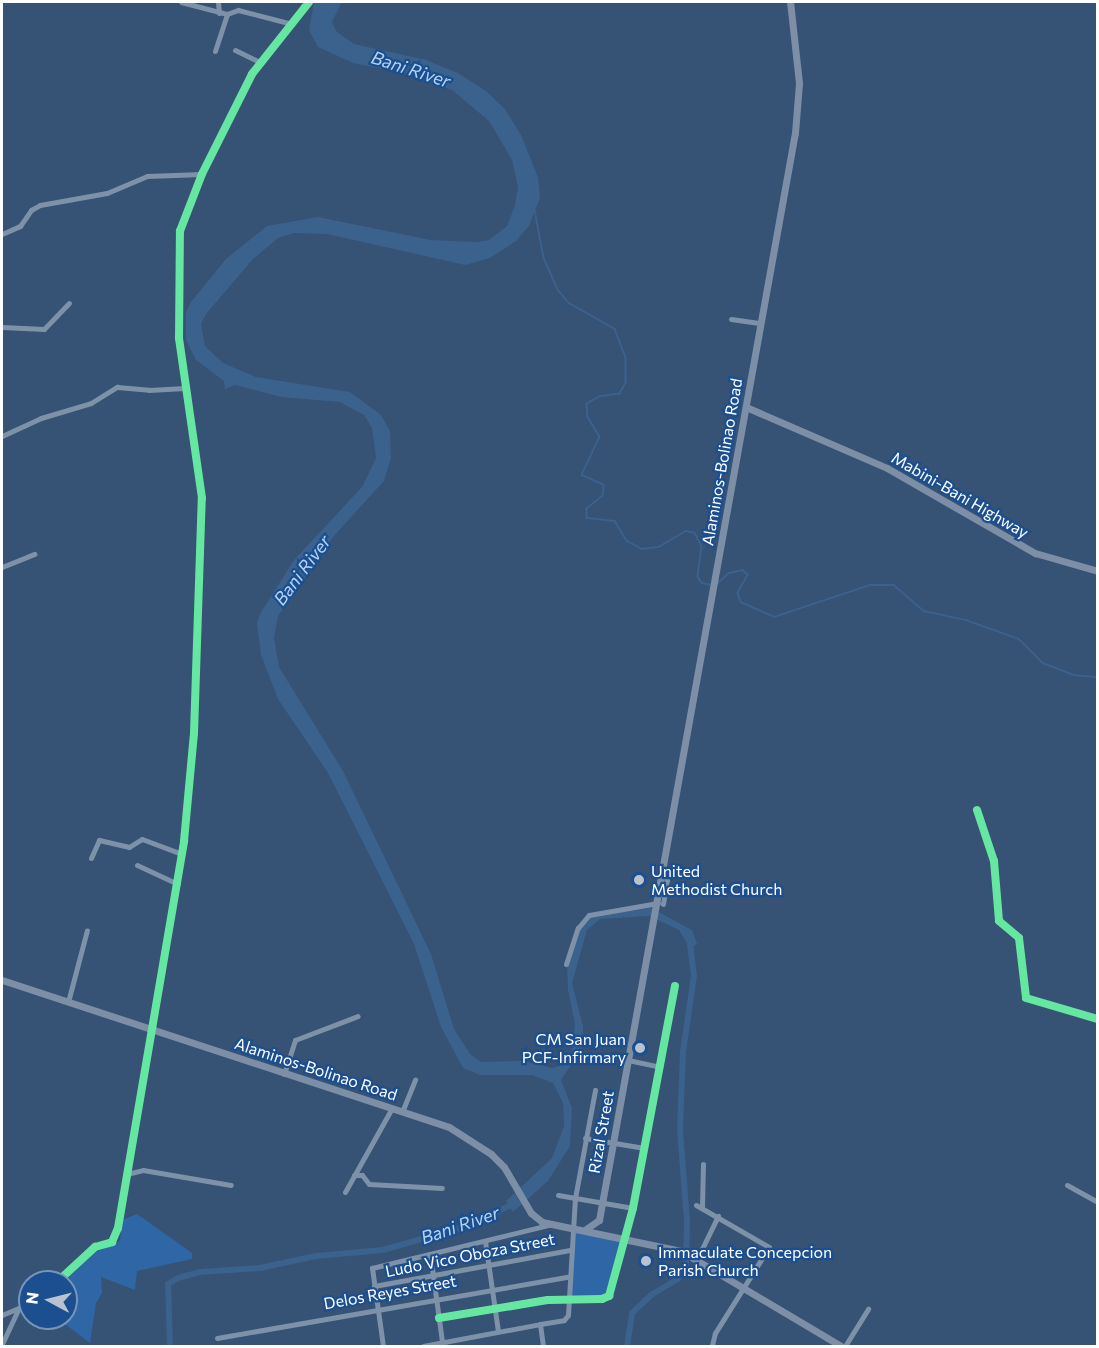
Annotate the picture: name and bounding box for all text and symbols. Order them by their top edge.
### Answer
water label: Bani River [369,46,453,92]
street label: Alaminos-Bolinao Road [698,377,746,547]
street label: Mabini-Bani Highway [888,448,1032,542]
water label: Bani River [269,531,335,609]
place label: United Methodist Church [651,861,782,899]
marker: United Methodist Church [632,873,646,887]
place label: CM San Juan PCF-Infirmary [522,1029,626,1067]
street label: Alaminos-Bolinao Road [232,1034,400,1104]
marker: CM San Juan PCF-Infirmary [631,1039,649,1057]
street label: Rizal Street [584,1089,618,1175]
water label: Bani River [418,1201,502,1249]
street label: Ludo Vico Oboza Street [384,1229,556,1281]
place label: Immaculate Concepcion Parish Church [658,1242,832,1280]
marker: Immaculate Concepcion Parish Church [639,1254,653,1268]
north arrow [18,1270,78,1330]
street label: Delos Reyes Street [322,1271,458,1313]
text: N [21,1291,42,1305]

